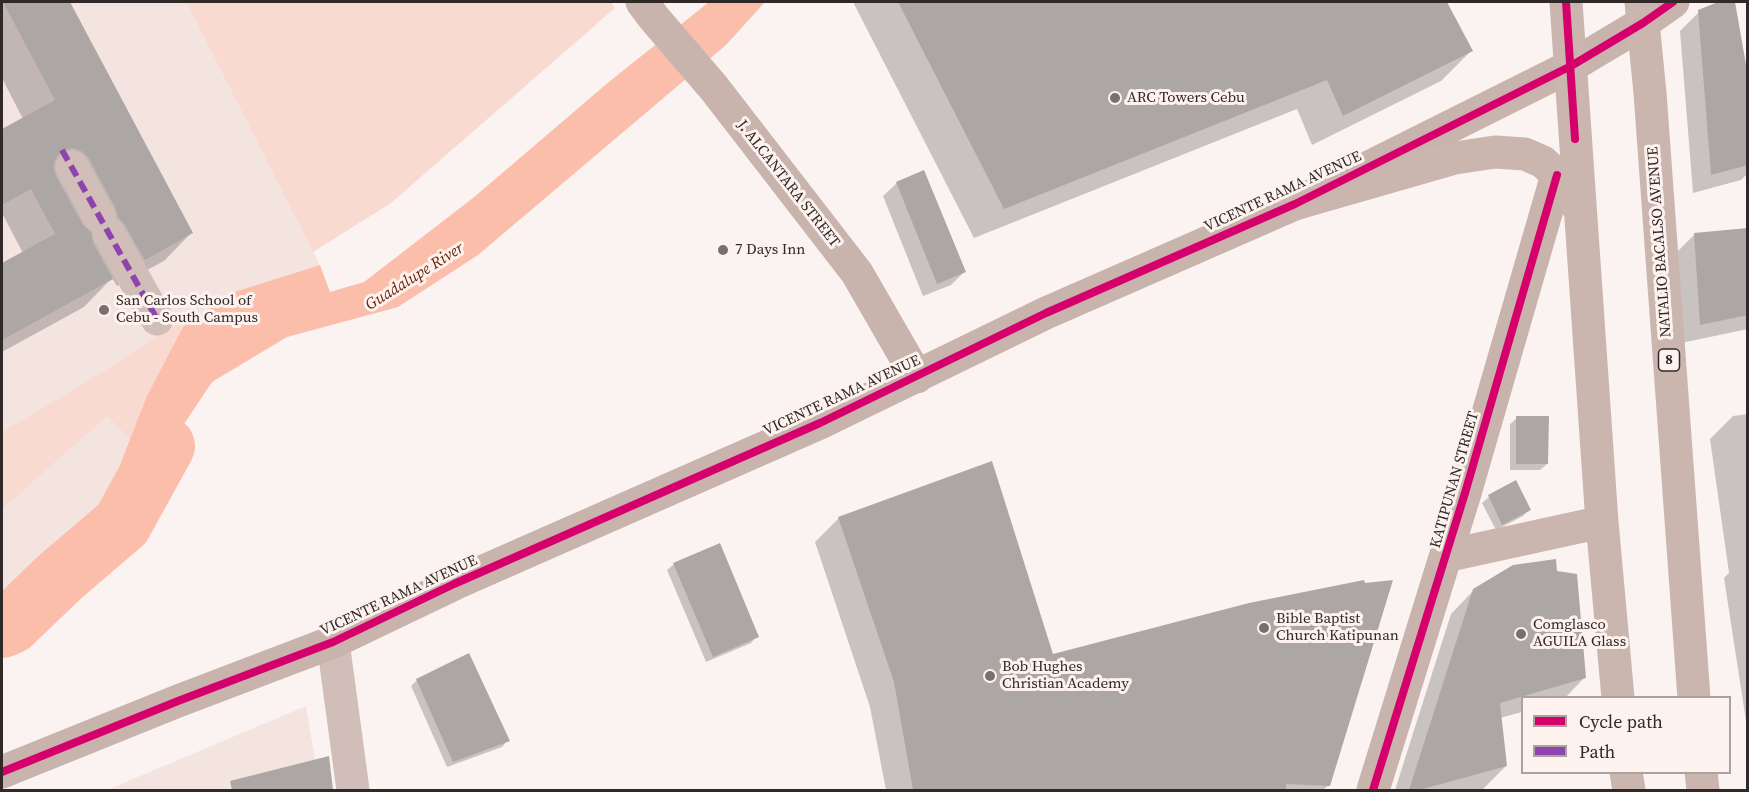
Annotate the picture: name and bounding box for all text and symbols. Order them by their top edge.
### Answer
place label: ARC Towers Cebu [1127,89,1245,107]
marker: ARC Towers Cebu [1108,91,1122,105]
street label: J. ALCANTARA STREET [733,117,843,251]
street label: NATALIO BACALSO AVENUE [1644,146,1676,338]
street label: VICENTE RAMA AVENUE [1202,148,1364,236]
water label: Guadalupe River [362,239,468,315]
place label: 7 Days Inn [735,241,805,259]
marker: 7 Days Inn [716,243,730,257]
place label: San Carlos School of Cebu - South Campus [116,292,258,327]
marker: San Carlos School of Cebu - South Campus [97,303,111,317]
road number: 8 [1658,349,1680,371]
street label: VICENTE RAMA AVENUE [761,352,923,440]
street label: KATIPUNAN STREET [1427,410,1483,550]
street label: VICENTE RAMA AVENUE [318,552,480,640]
place label: Bible Baptist Church Katipunan [1276,610,1399,645]
place label: Comglasco AGUILA Glass [1533,616,1626,651]
marker: Bible Baptist Church Katipunan [1257,621,1271,635]
marker: Comglasco AGUILA Glass [1514,627,1528,641]
place label: Bob Hughes Christian Academy [1002,658,1129,693]
marker: Bob Hughes Christian Academy [983,669,997,683]
legend [1521,696,1731,774]
text: Cycle path [1579,709,1663,734]
text: Path [1579,739,1615,764]

